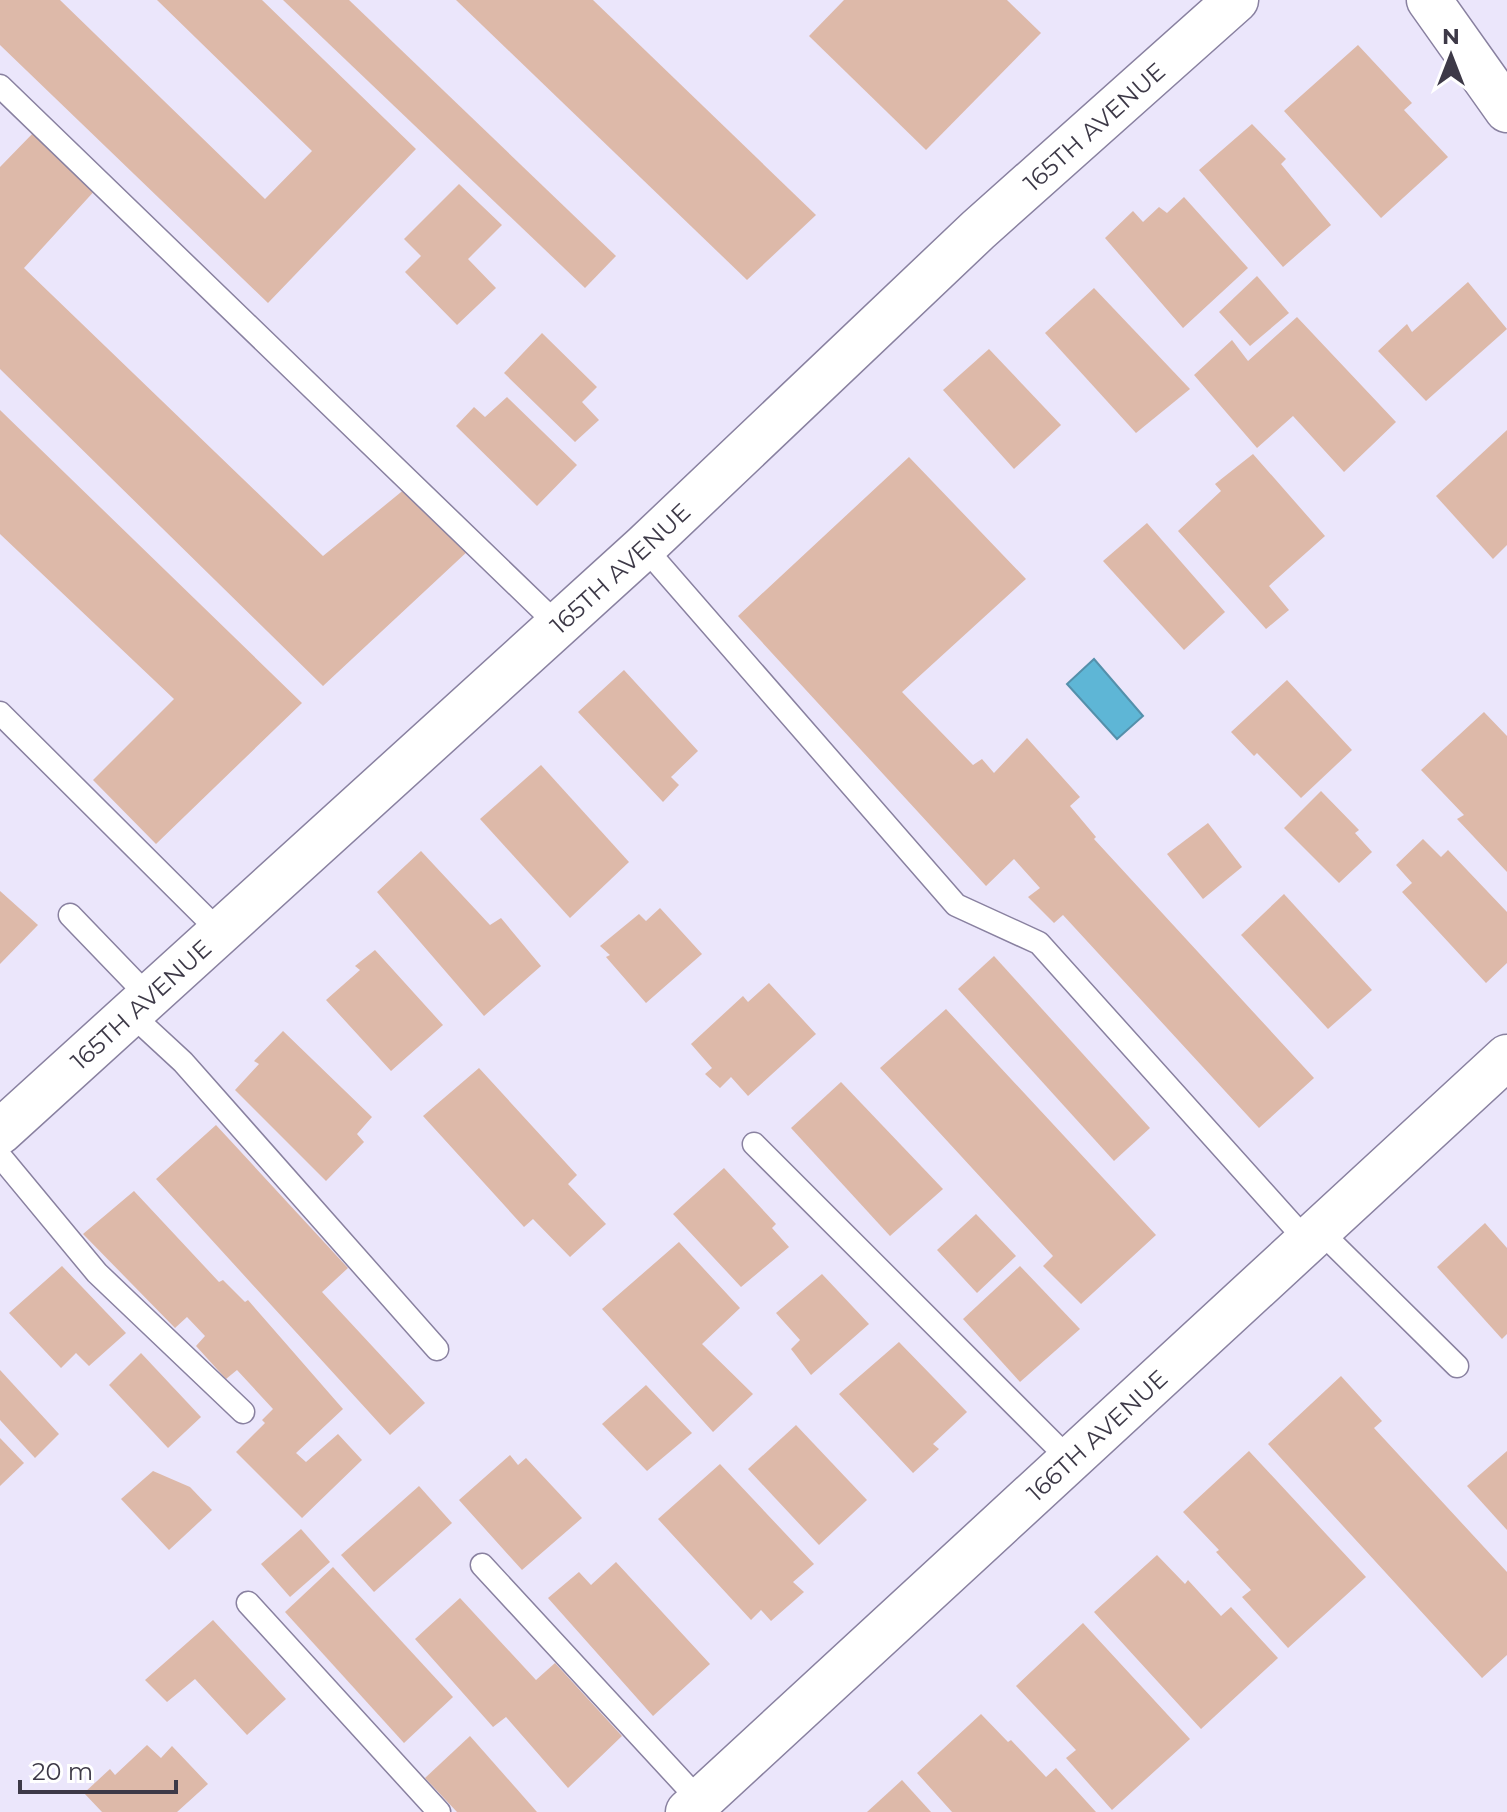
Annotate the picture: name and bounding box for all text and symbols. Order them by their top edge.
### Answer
north arrow [1411,16,1491,96]
text: N [1442,23,1460,50]
street label: 165TH AVENUE [1017,56,1171,197]
street label: 165TH AVENUE [544,497,696,640]
street label: 165TH AVENUE [64,933,217,1075]
street label: 166TH AVENUE [1021,1363,1173,1507]
scale bar [20,1744,176,1794]
text: 20 m [32,1757,93,1786]

